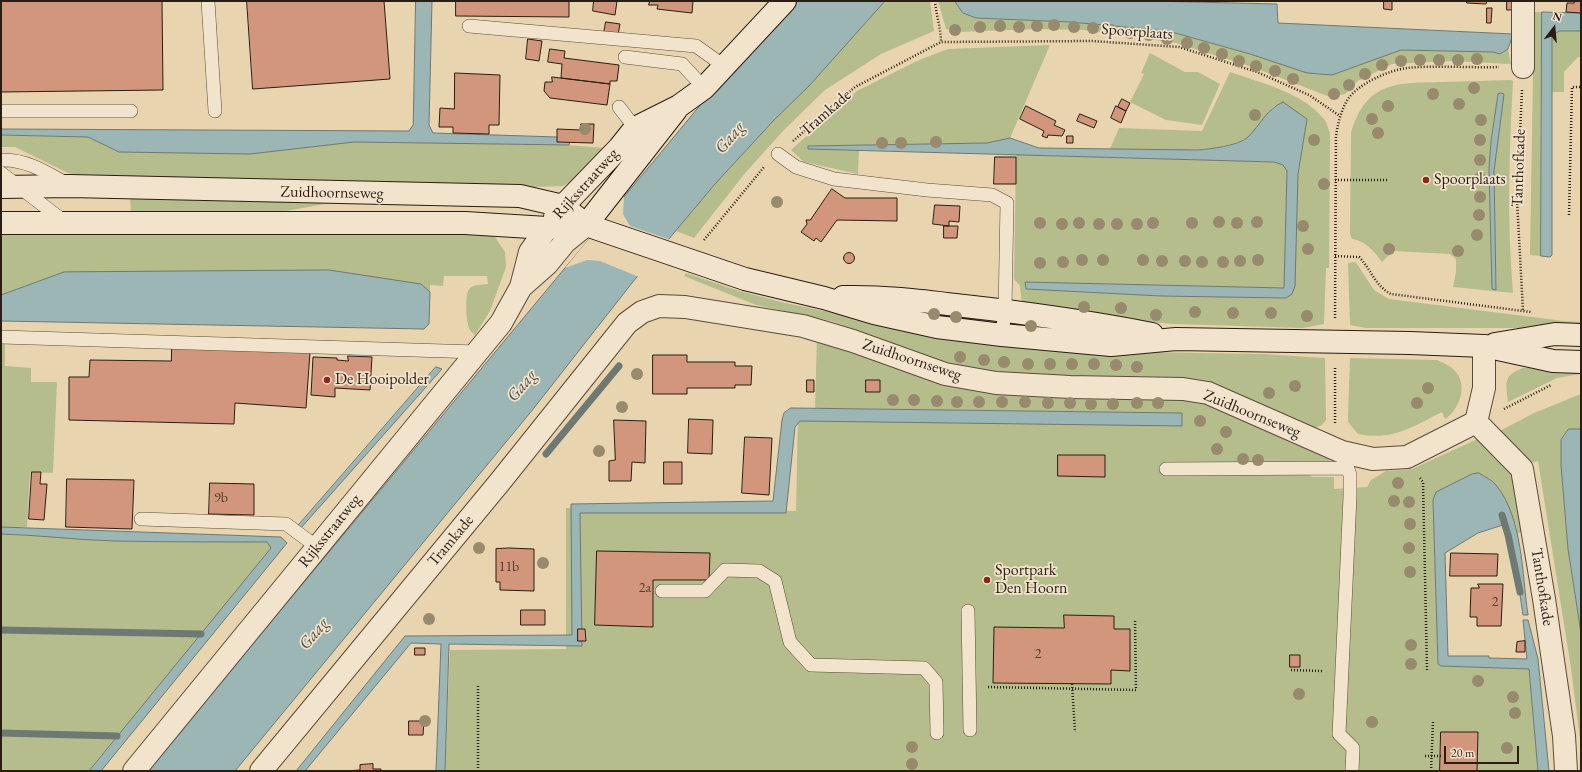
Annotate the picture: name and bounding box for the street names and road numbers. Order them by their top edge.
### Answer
street label: Spoorplaats [1101,20,1173,44]
street label: Tramkade [796,86,856,140]
street label: Tanthofkade [1508,129,1530,207]
street label: Rijksstraatweg [549,145,623,223]
street label: Zuidhoornseweg [280,183,384,203]
street label: Zuidhoornseweg [860,335,964,385]
street label: Zuidhoornseweg [1201,386,1303,442]
street label: Rijksstraatweg [295,490,365,572]
street label: Tramkade [424,511,478,571]
street label: Tanthofkade [1526,547,1558,627]

